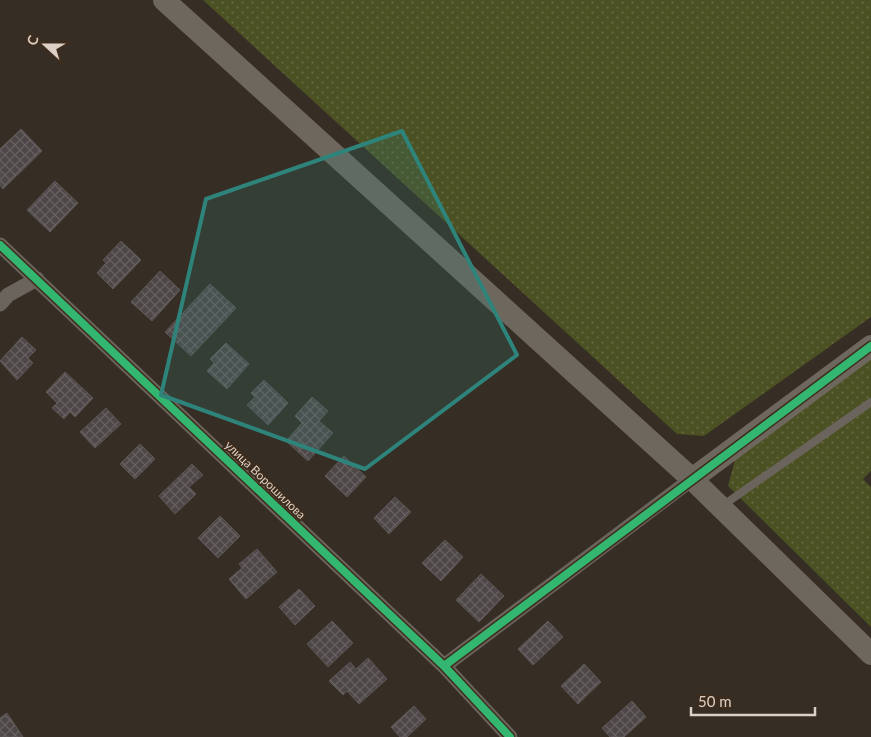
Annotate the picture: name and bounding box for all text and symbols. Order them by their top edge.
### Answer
north arrow [20,20,70,70]
text: С [23,32,42,48]
street label: улица Ворошилова [222,437,309,522]
scale bar [691,684,815,716]
text: 50 m [698,692,732,710]

